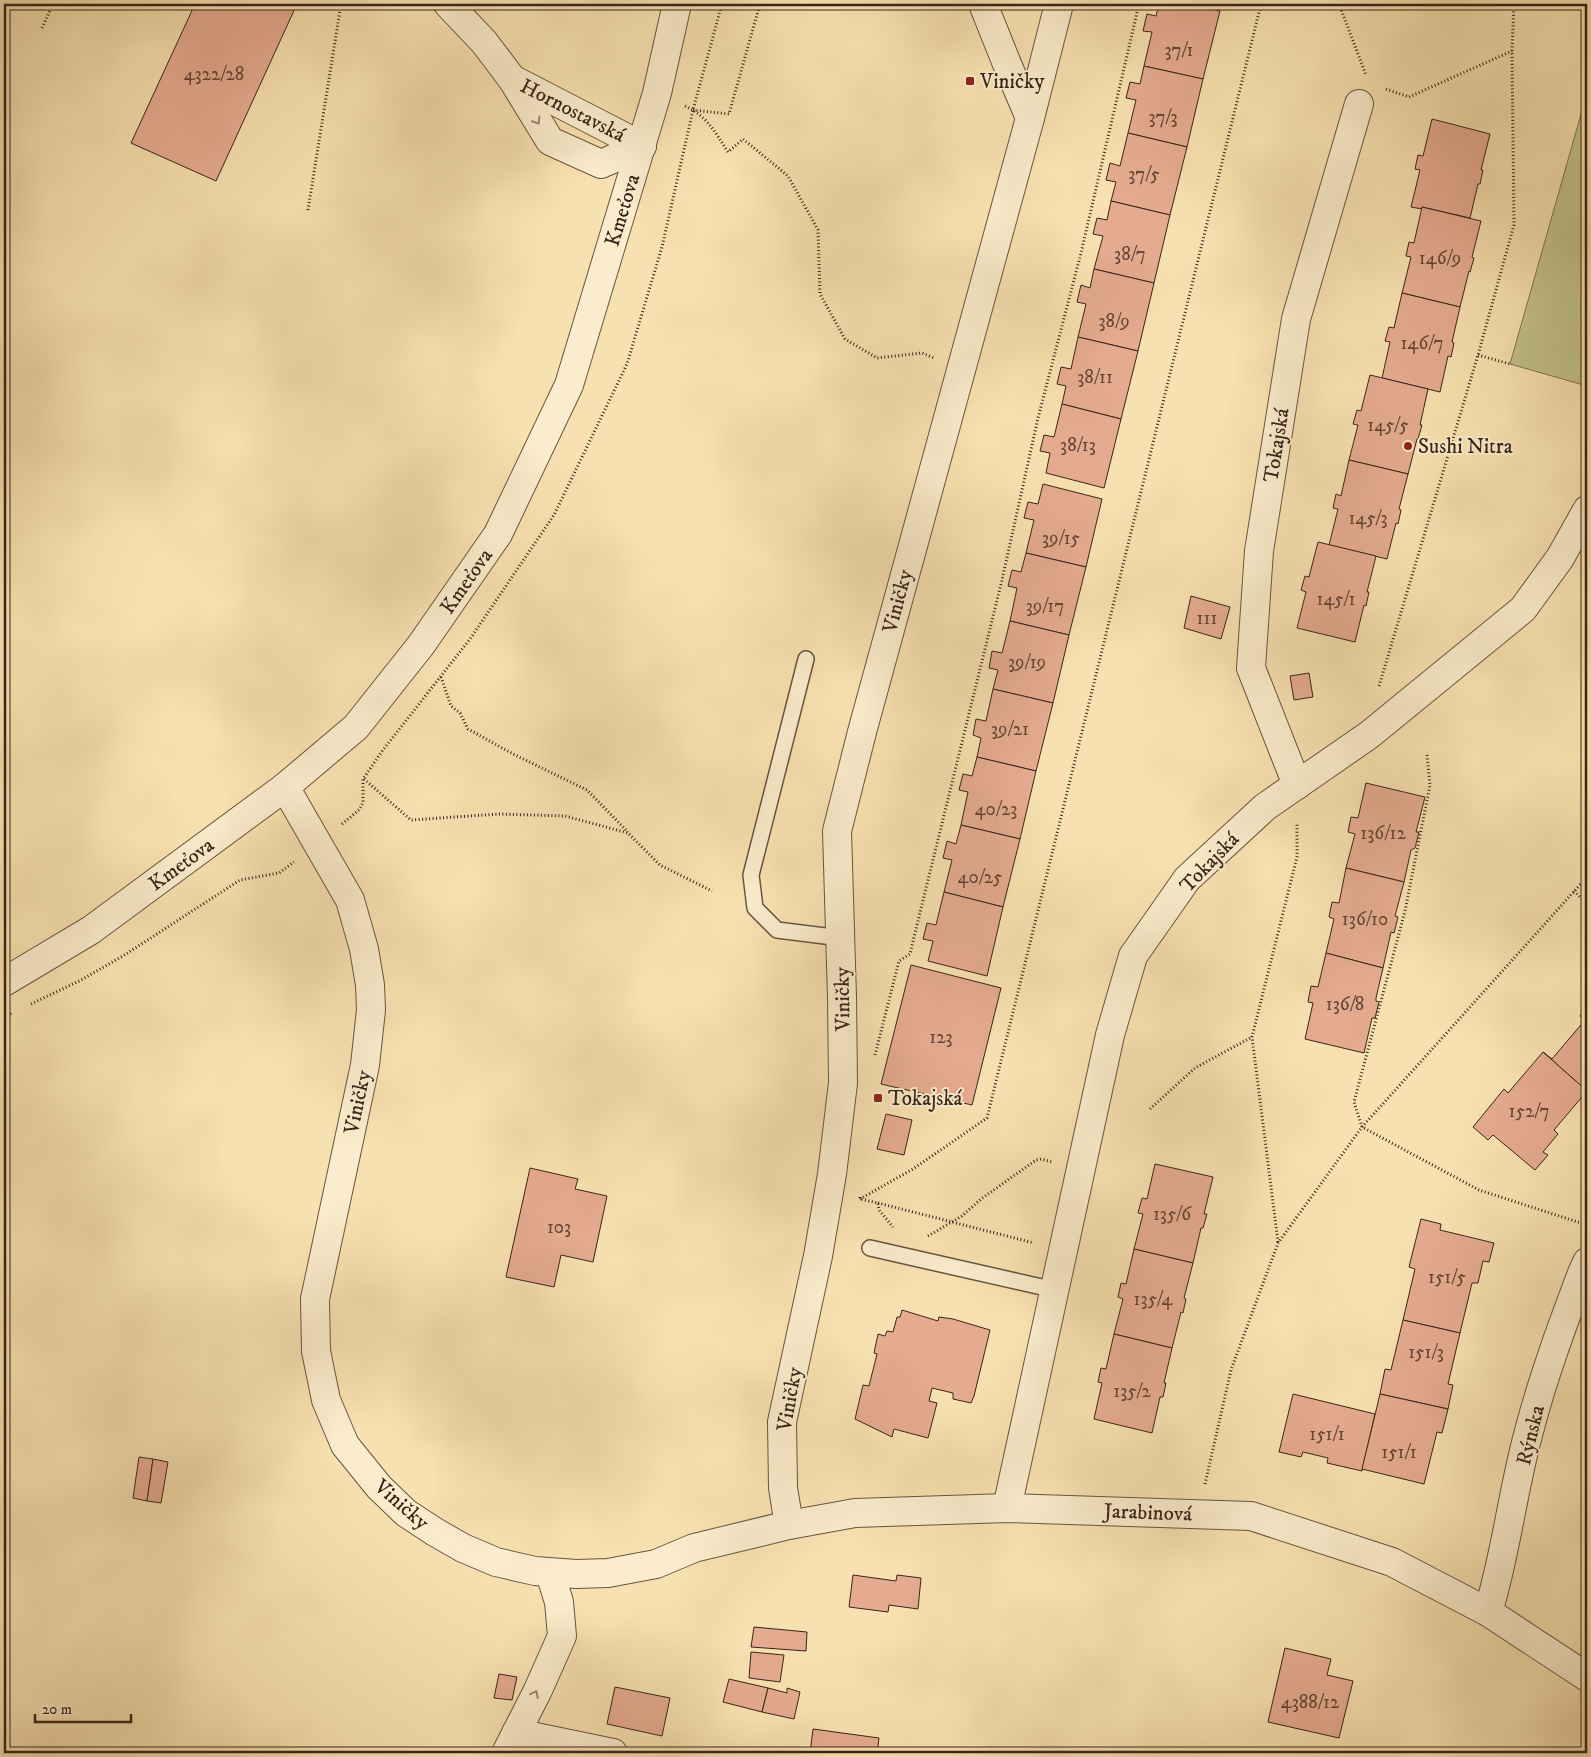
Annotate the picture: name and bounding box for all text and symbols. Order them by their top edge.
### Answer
house number: 37/1 [1164,39,1194,62]
house number: 4322/28 [184,63,244,86]
place label: Viničky [979,69,1045,95]
street label: Hornostavská [516,73,630,149]
marker: Viničky [964,75,976,87]
house number: 37/3 [1148,106,1178,129]
one-way arrow [531,115,541,124]
house number: 37/5 [1128,163,1160,186]
street label: Kmeťova [600,171,646,250]
house number: 38/7 [1114,243,1146,266]
house number: 146/9 [1419,247,1461,270]
house number: 38/9 [1098,310,1130,333]
house number: 146/7 [1401,332,1443,355]
house number: 38/11 [1077,366,1113,389]
street label: Tokajská [1258,406,1296,484]
house number: 145/5 [1367,414,1409,437]
house number: 38/13 [1060,434,1096,457]
place label: Sushi Nitra [1418,434,1513,460]
marker: Sushi Nitra [1402,440,1414,452]
house number: 145/3 [1348,507,1388,530]
house number: 39/15 [1042,527,1081,550]
street label: Kmeťova [435,544,499,619]
street label: Viničky [877,566,919,637]
house number: 145/1 [1316,588,1356,611]
house number: 39/17 [1026,595,1064,618]
house number: 111 [1197,607,1217,630]
house number: 39/19 [1008,651,1046,674]
house number: 39/21 [991,718,1029,741]
house number: 40/23 [975,798,1017,821]
house number: 136/12 [1360,822,1406,845]
street label: Tokajská [1174,827,1245,899]
street label: Kmeťova [144,832,219,897]
house number: 40/25 [958,866,1003,889]
house number: 136/10 [1342,908,1388,931]
street label: Viničky [829,966,857,1032]
house number: 136/8 [1326,993,1364,1016]
house number: 123 [929,1026,953,1049]
street label: Viničky [338,1067,378,1137]
place label: Tokajská [888,1086,963,1112]
marker: Tokajská [872,1092,884,1104]
house number: 152/7 [1509,1100,1549,1123]
house number: 135/6 [1153,1203,1192,1226]
house number: 103 [547,1216,571,1239]
house number: 151/5 [1428,1266,1466,1289]
house number: 135/4 [1134,1288,1173,1311]
house number: 151/3 [1408,1341,1444,1364]
street label: Viničky [771,1364,809,1434]
house number: 135/2 [1113,1380,1151,1403]
street label: Rýnska [1511,1402,1551,1468]
house number: 151/1 [1309,1423,1345,1446]
house number: 151/1 [1381,1441,1417,1464]
street label: Viničky [368,1473,435,1536]
street label: Jarabinová [1101,1498,1193,1528]
one-way arrow [529,1690,540,1699]
house number: 4388/12 [1281,1691,1340,1714]
scale bar [35,1692,131,1724]
text: 20 m [42,1700,72,1719]

